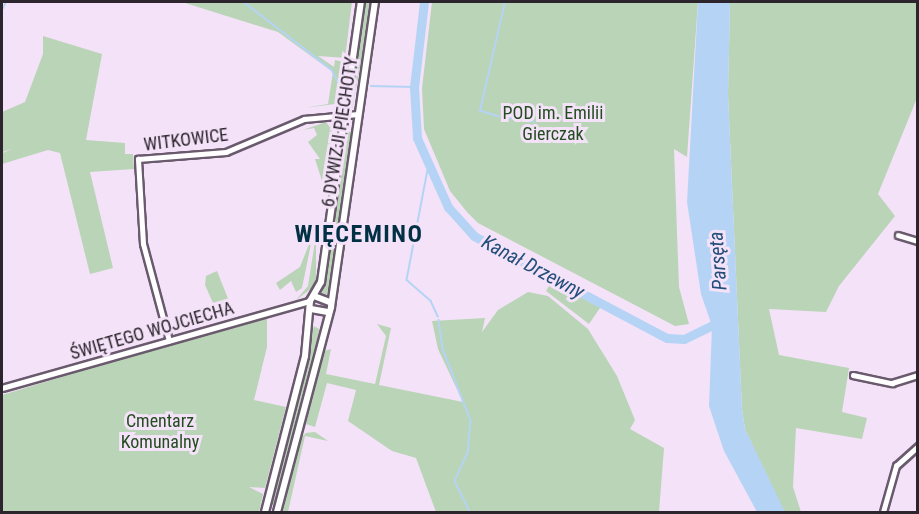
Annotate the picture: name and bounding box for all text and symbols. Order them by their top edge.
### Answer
street label: 6 DYWIZJI PIECHOTY [317,55,363,209]
park label: POD im. Emilii Gierczak [503,103,603,146]
street label: WITKOWICE [142,124,230,156]
district label: WIĘCEMINO [294,221,424,249]
water label: Kanał Drzewny [478,230,588,304]
water label: Parsęta [704,231,732,291]
street label: ŚWIĘTEGO WOJCIECHA [68,297,236,365]
park label: Cmentarz Komunalny [121,411,199,454]

